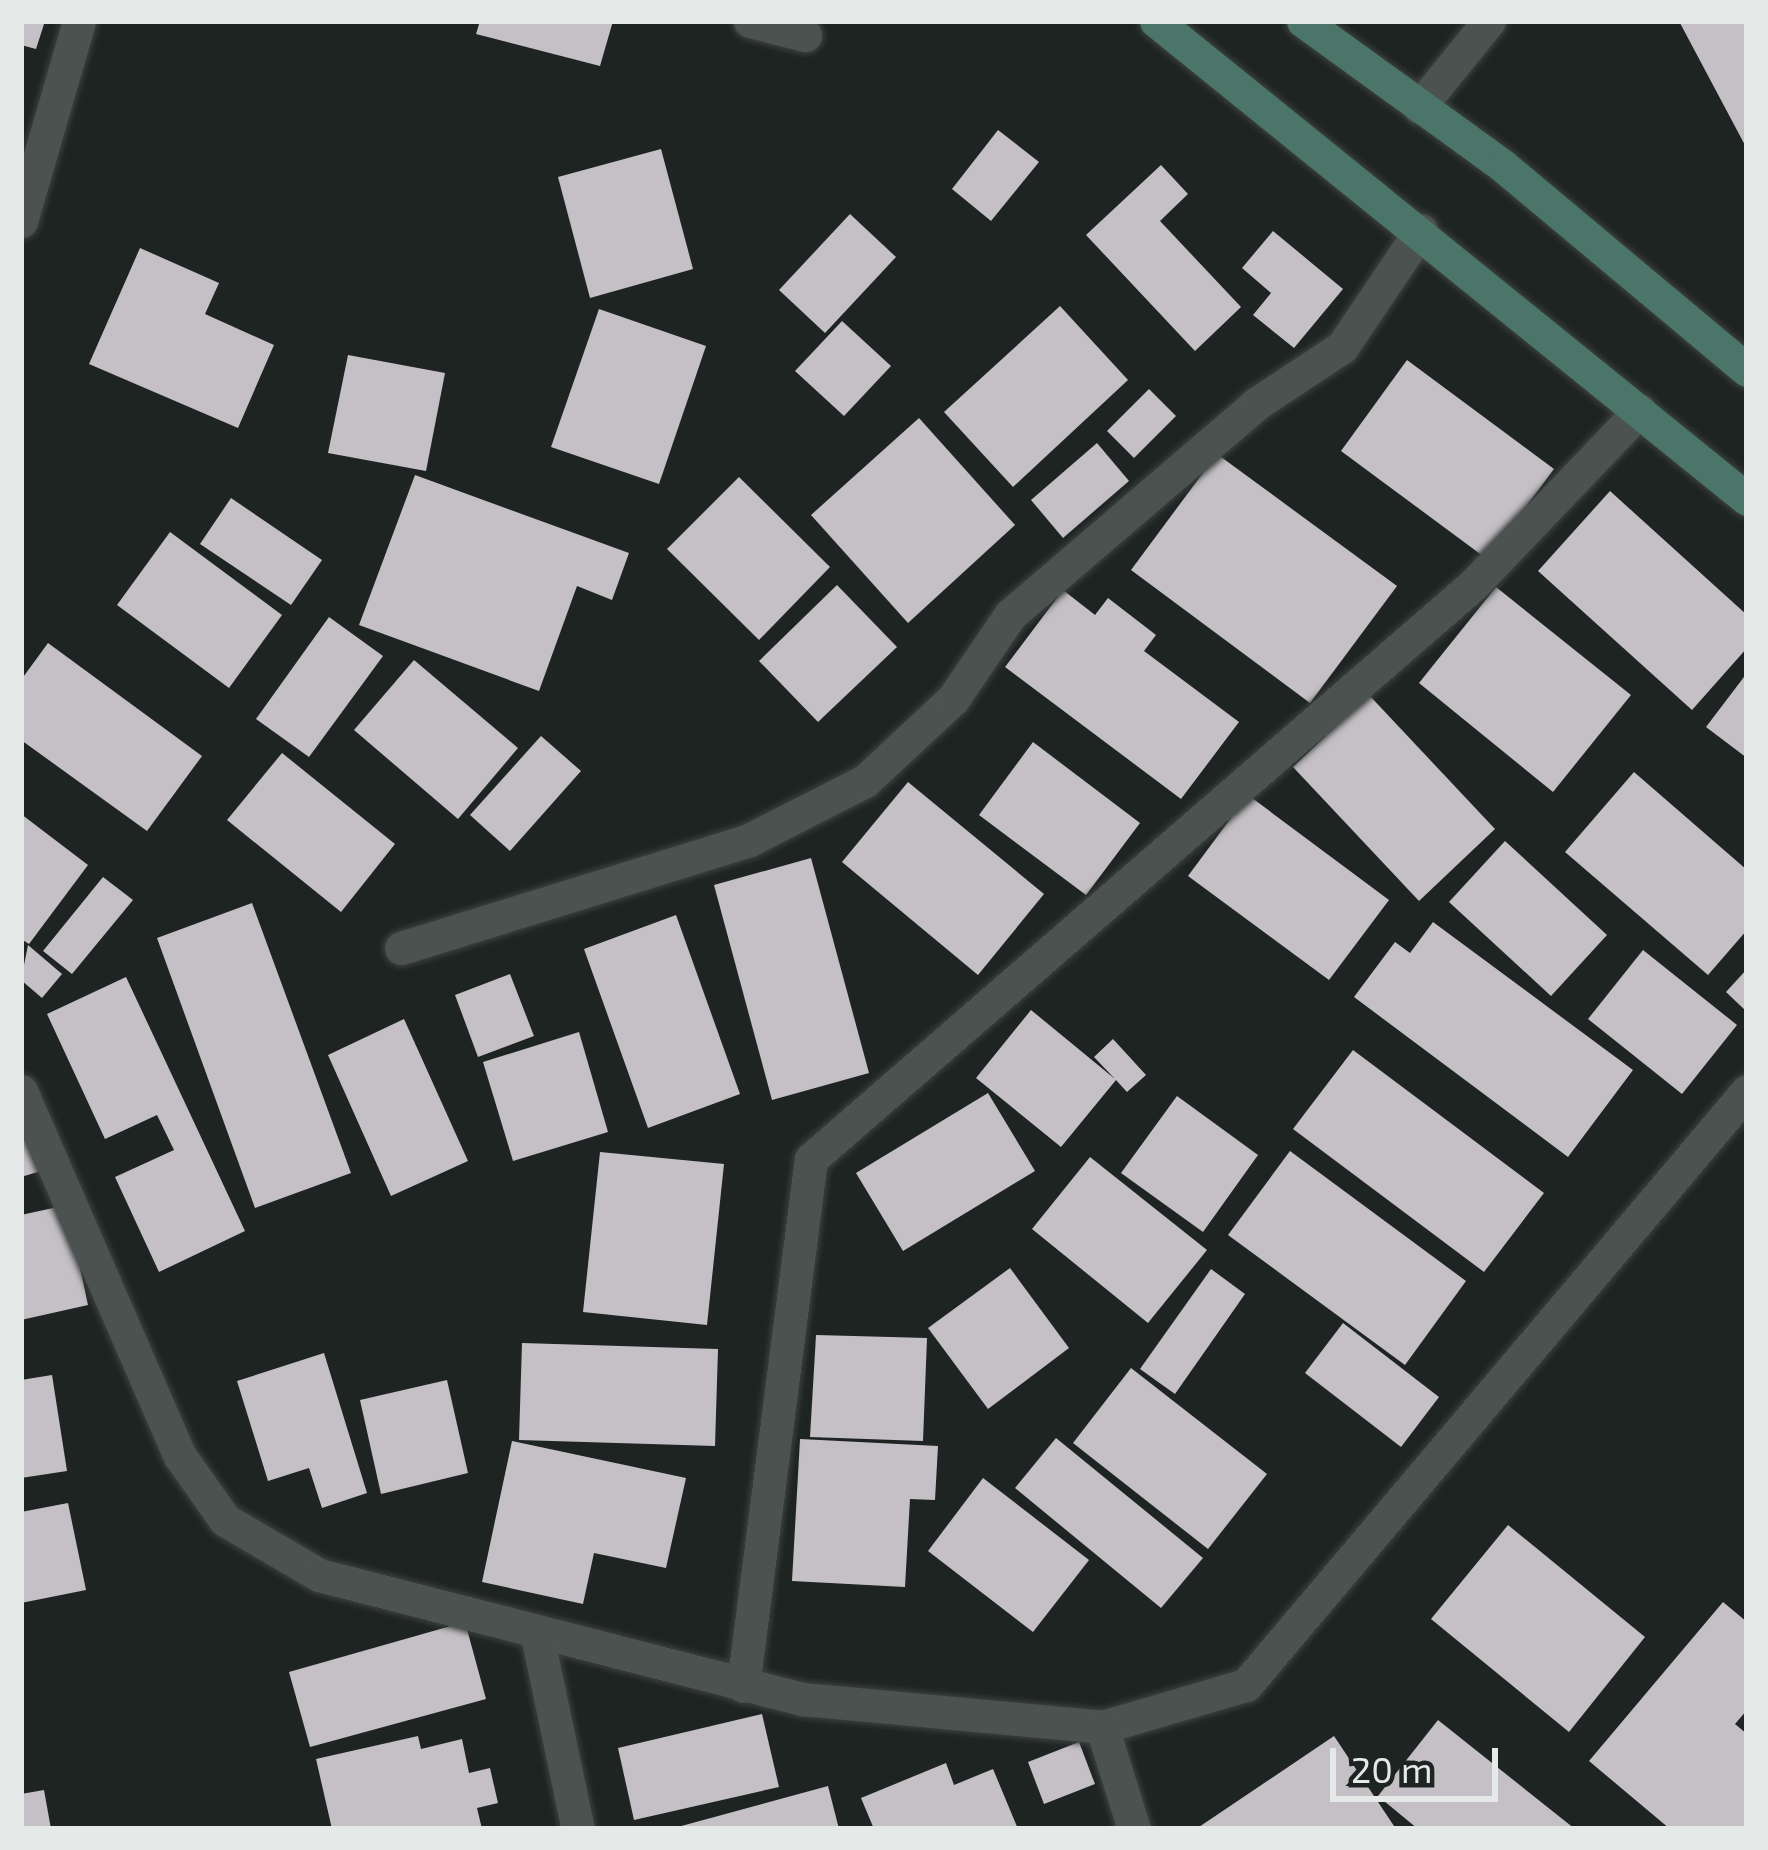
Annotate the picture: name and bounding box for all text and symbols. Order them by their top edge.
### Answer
scale bar [1336,1724,1504,1798]
text: 20 m [1351,1747,1433,1790]

